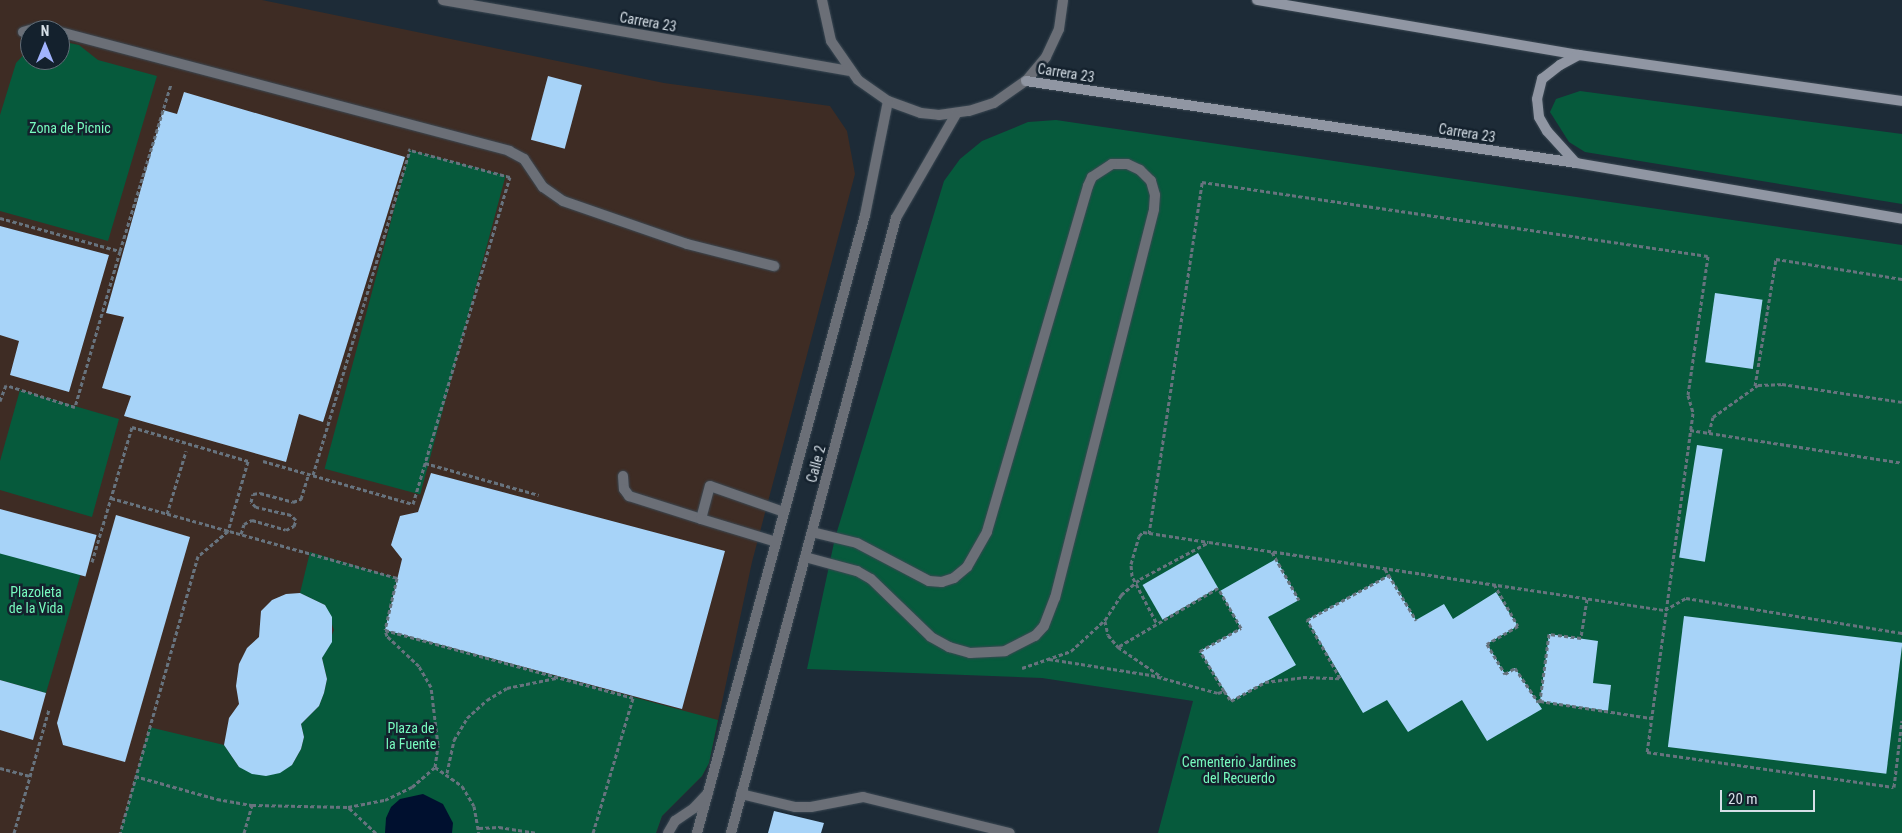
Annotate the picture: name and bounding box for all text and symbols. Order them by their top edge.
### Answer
street label: Carrera 23 [618,9,678,35]
north arrow [20,20,70,70]
text: N [41,23,49,39]
street label: Carrera 23 [1036,60,1096,86]
park label: Zona de Picnic [29,120,111,136]
street label: Carrera 23 [1437,120,1497,146]
street label: Calle 2 [803,444,829,484]
park label: Plazoleta de la Vida [9,584,63,616]
park label: Plaza de la Fuente [386,720,436,752]
park label: Cementerio Jardines del Recuerdo [1182,754,1296,786]
scale bar [1722,780,1817,812]
text: 20 m [1728,790,1758,808]

